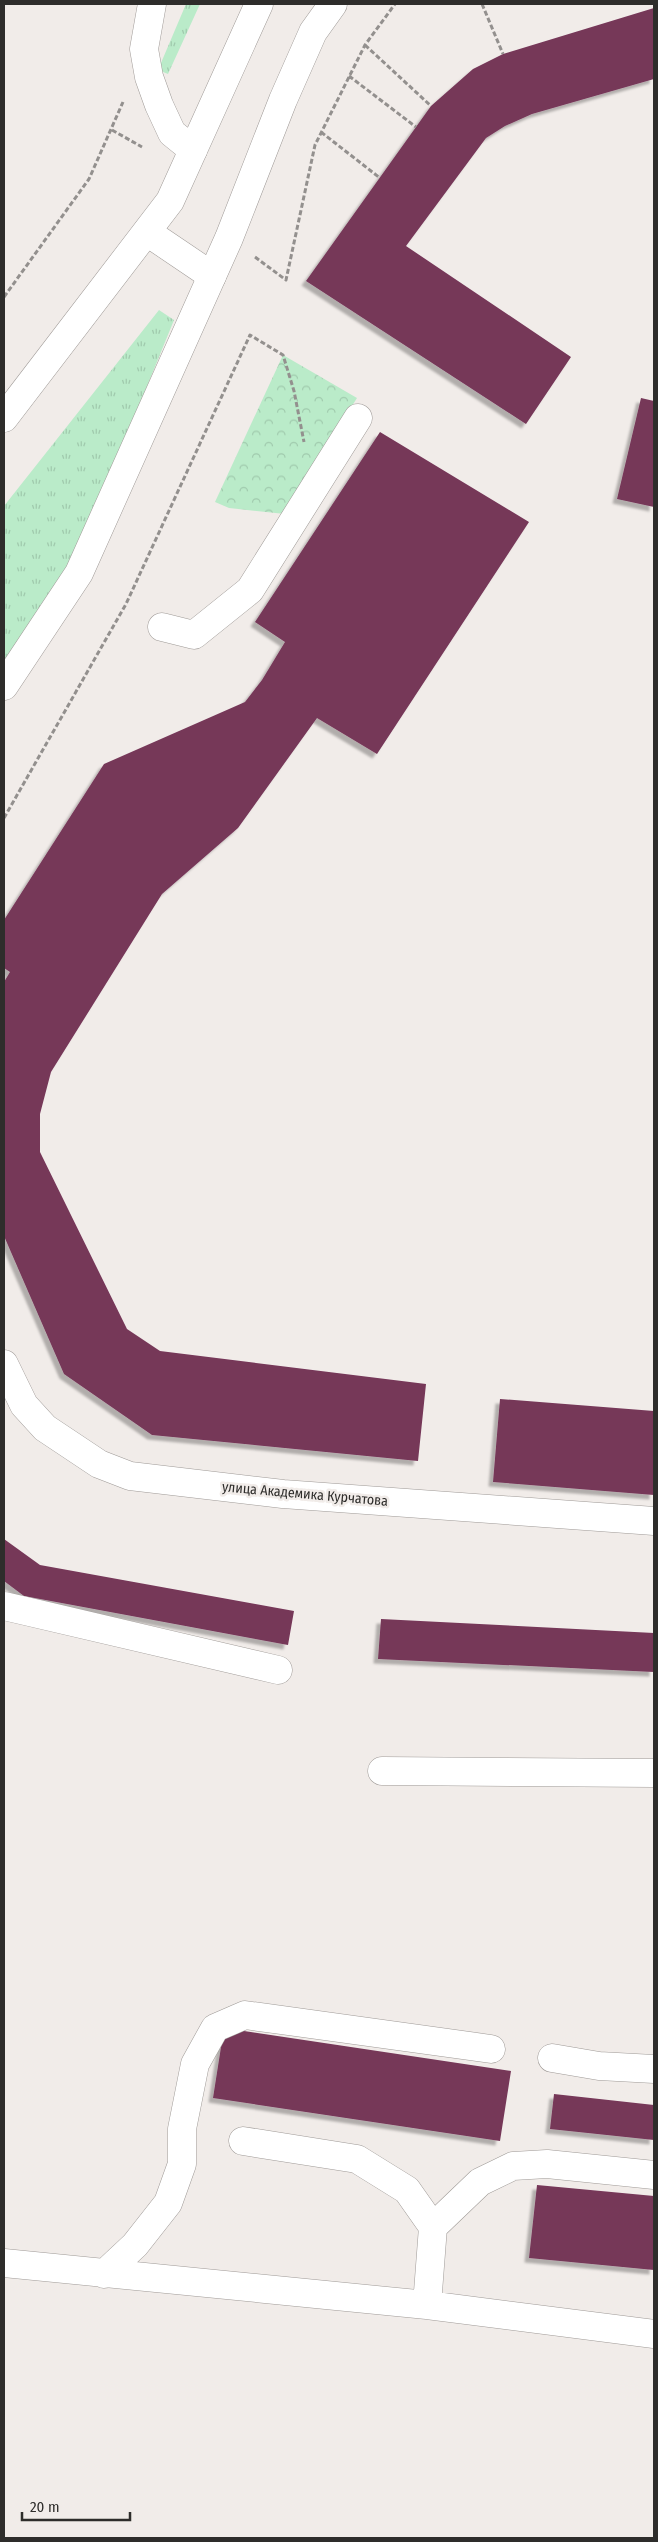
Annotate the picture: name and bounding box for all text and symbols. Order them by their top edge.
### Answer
street label: улица Академика Курчатова [221,1478,389,1510]
scale bar [22,2490,130,2522]
text: 20 m [30,2498,60,2516]

